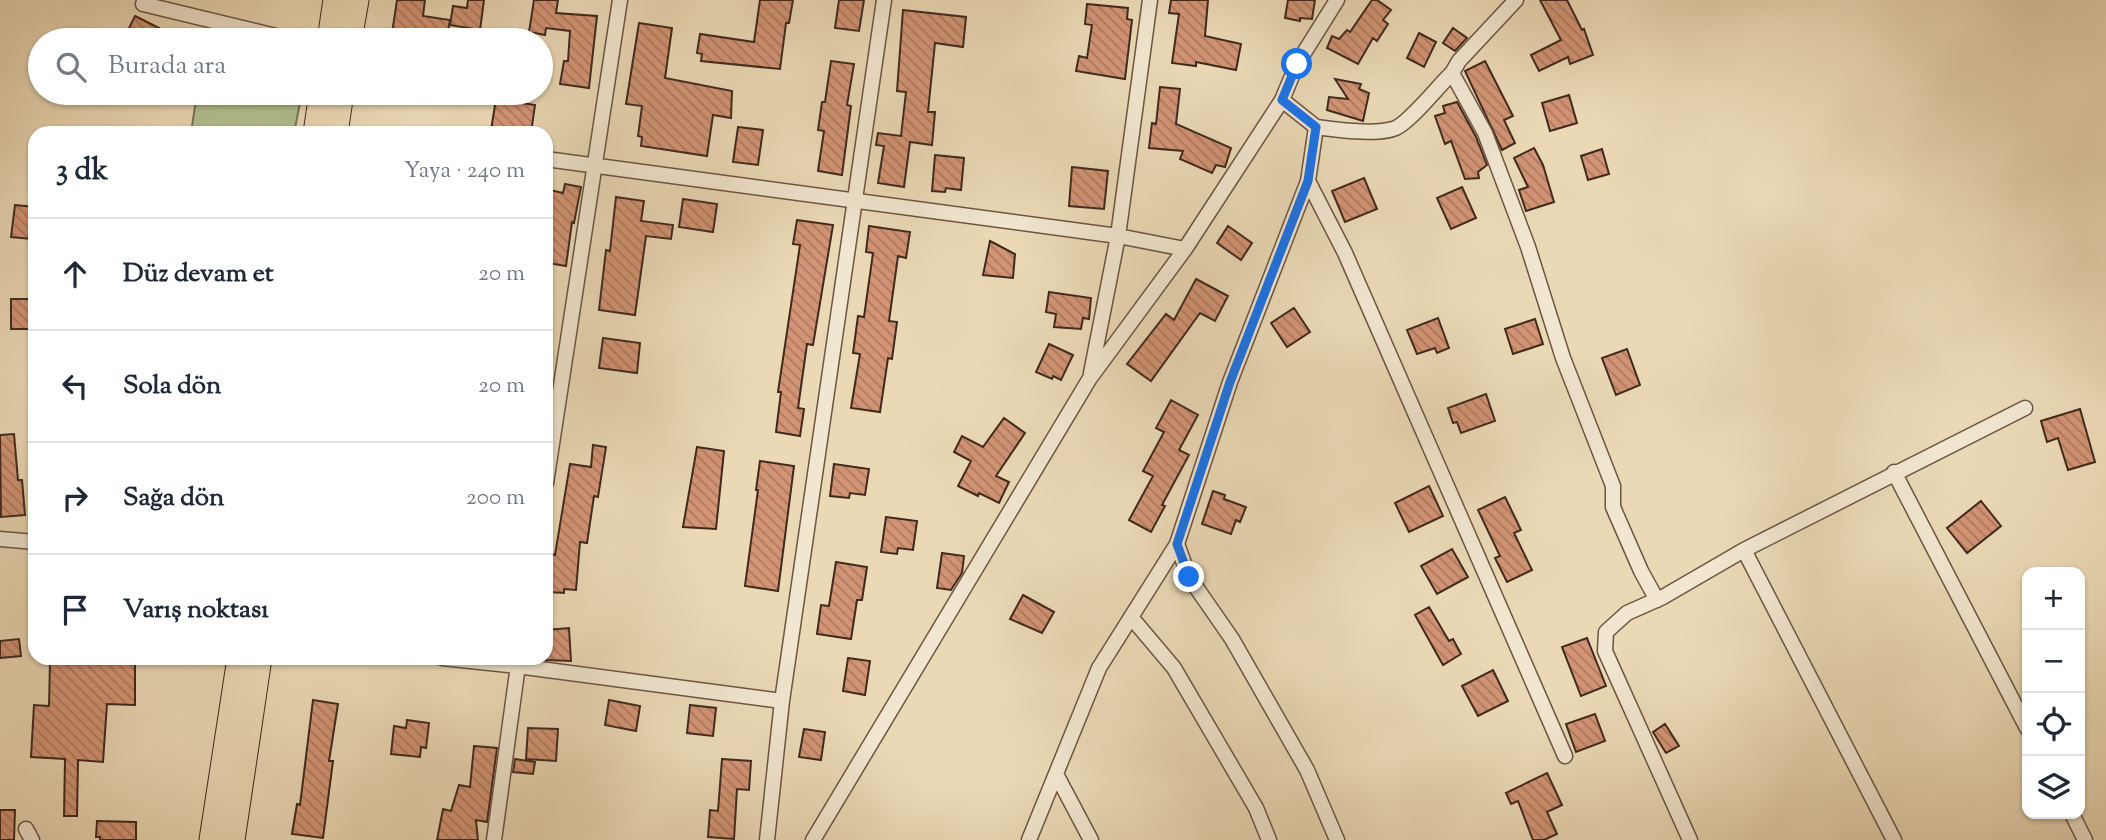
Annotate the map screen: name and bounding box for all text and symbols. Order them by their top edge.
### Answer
search box [28,28,553,105]
icon: search [52,48,90,86]
text: Burada ara [108,48,226,85]
route start [1281,48,1312,79]
text: 3 dk [56,150,108,193]
text: Yaya · 240 m [404,155,525,188]
icon: ahead [56,255,94,293]
text: Düz devam et [123,256,274,293]
text: 20 m [478,258,525,291]
icon: left [56,367,94,405]
text: Sola dön [123,368,221,405]
text: 20 m [478,370,525,403]
icon: right [56,479,94,517]
text: Sağa dön [123,480,224,517]
text: 200 m [466,482,525,515]
route end [1173,561,1204,592]
map controls [2022,567,2085,819]
button: + [2022,567,2085,630]
icon: arrive [56,591,94,629]
text: Varış noktası [123,592,269,629]
button: − [2022,630,2085,693]
button: locate [2022,693,2085,756]
button: layers [2022,756,2085,819]

